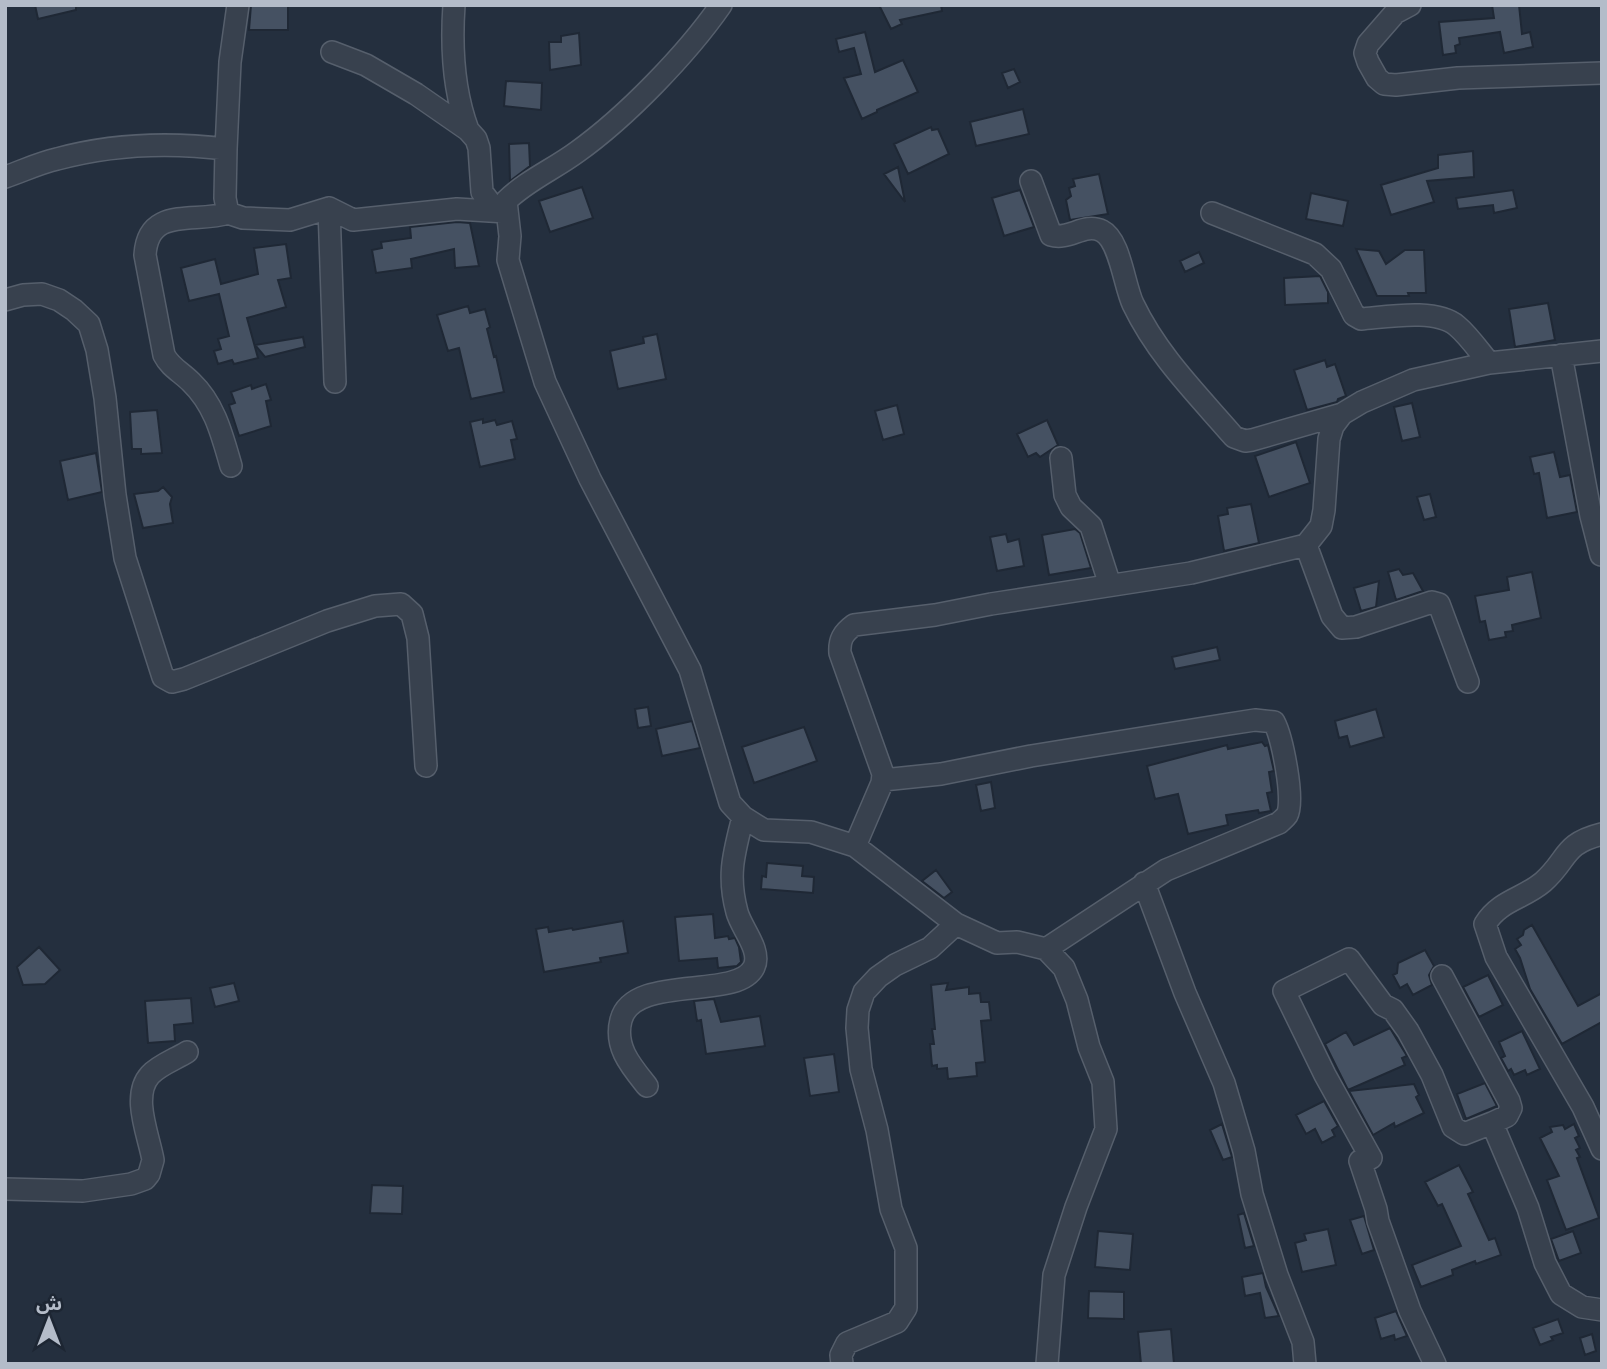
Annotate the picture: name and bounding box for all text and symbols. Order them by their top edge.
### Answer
north arrow [14,1285,84,1355]
text: ش [36,1293,62,1317]

